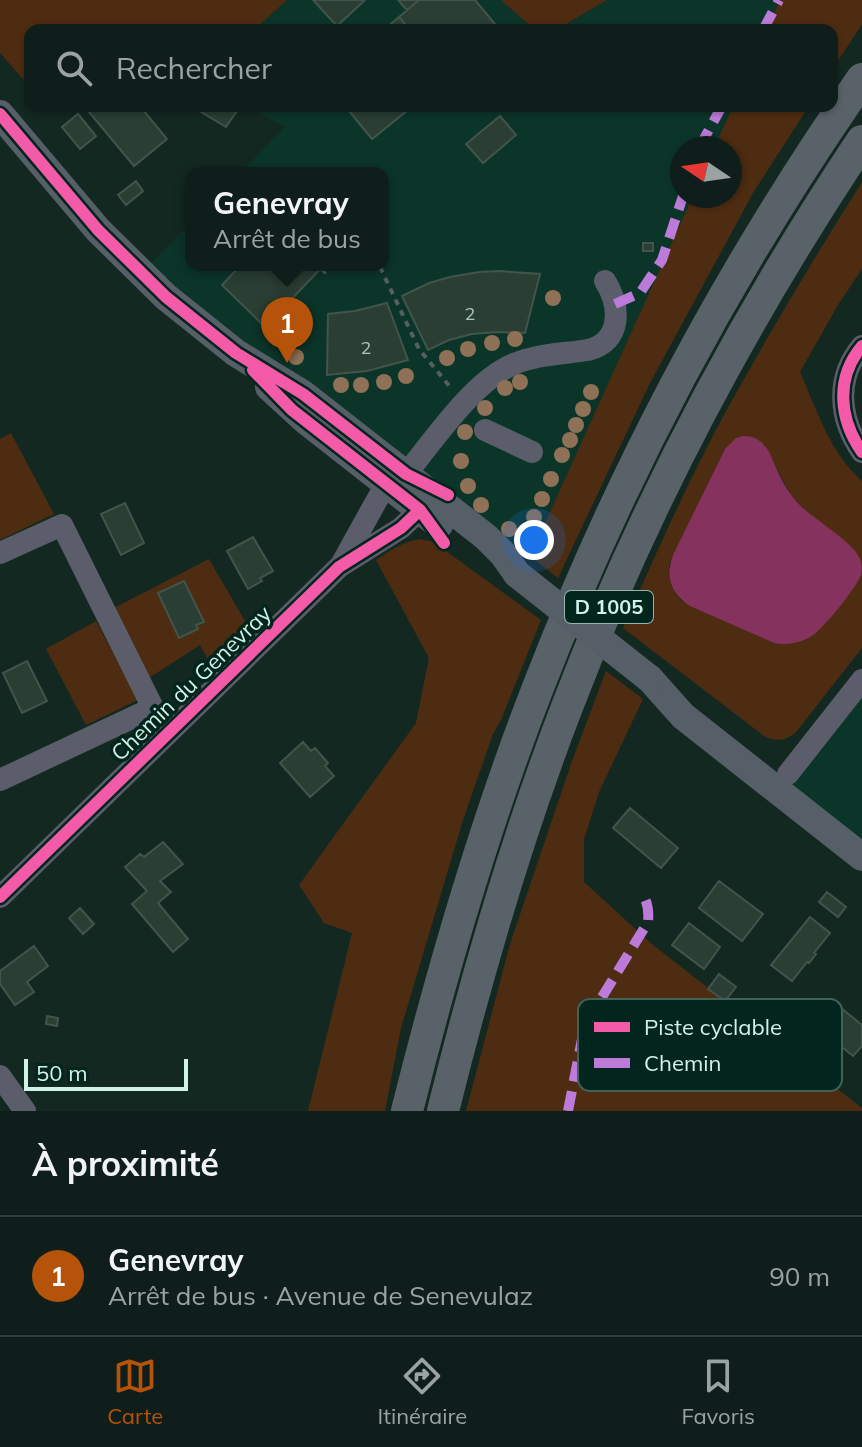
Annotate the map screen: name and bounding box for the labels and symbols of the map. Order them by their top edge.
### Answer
north arrow [670,136,742,208]
pin: 1 [261,297,313,363]
house number: 2 [465,302,475,325]
house number: 2 [361,336,371,359]
your location [514,520,554,560]
road number: D 1005 [565,591,653,623]
street label: Chemin du Genevray [105,599,277,767]
legend [578,999,842,1091]
text: Piste cyclable [644,1013,782,1041]
text: Chemin [644,1049,721,1077]
scale bar [24,1055,188,1091]

